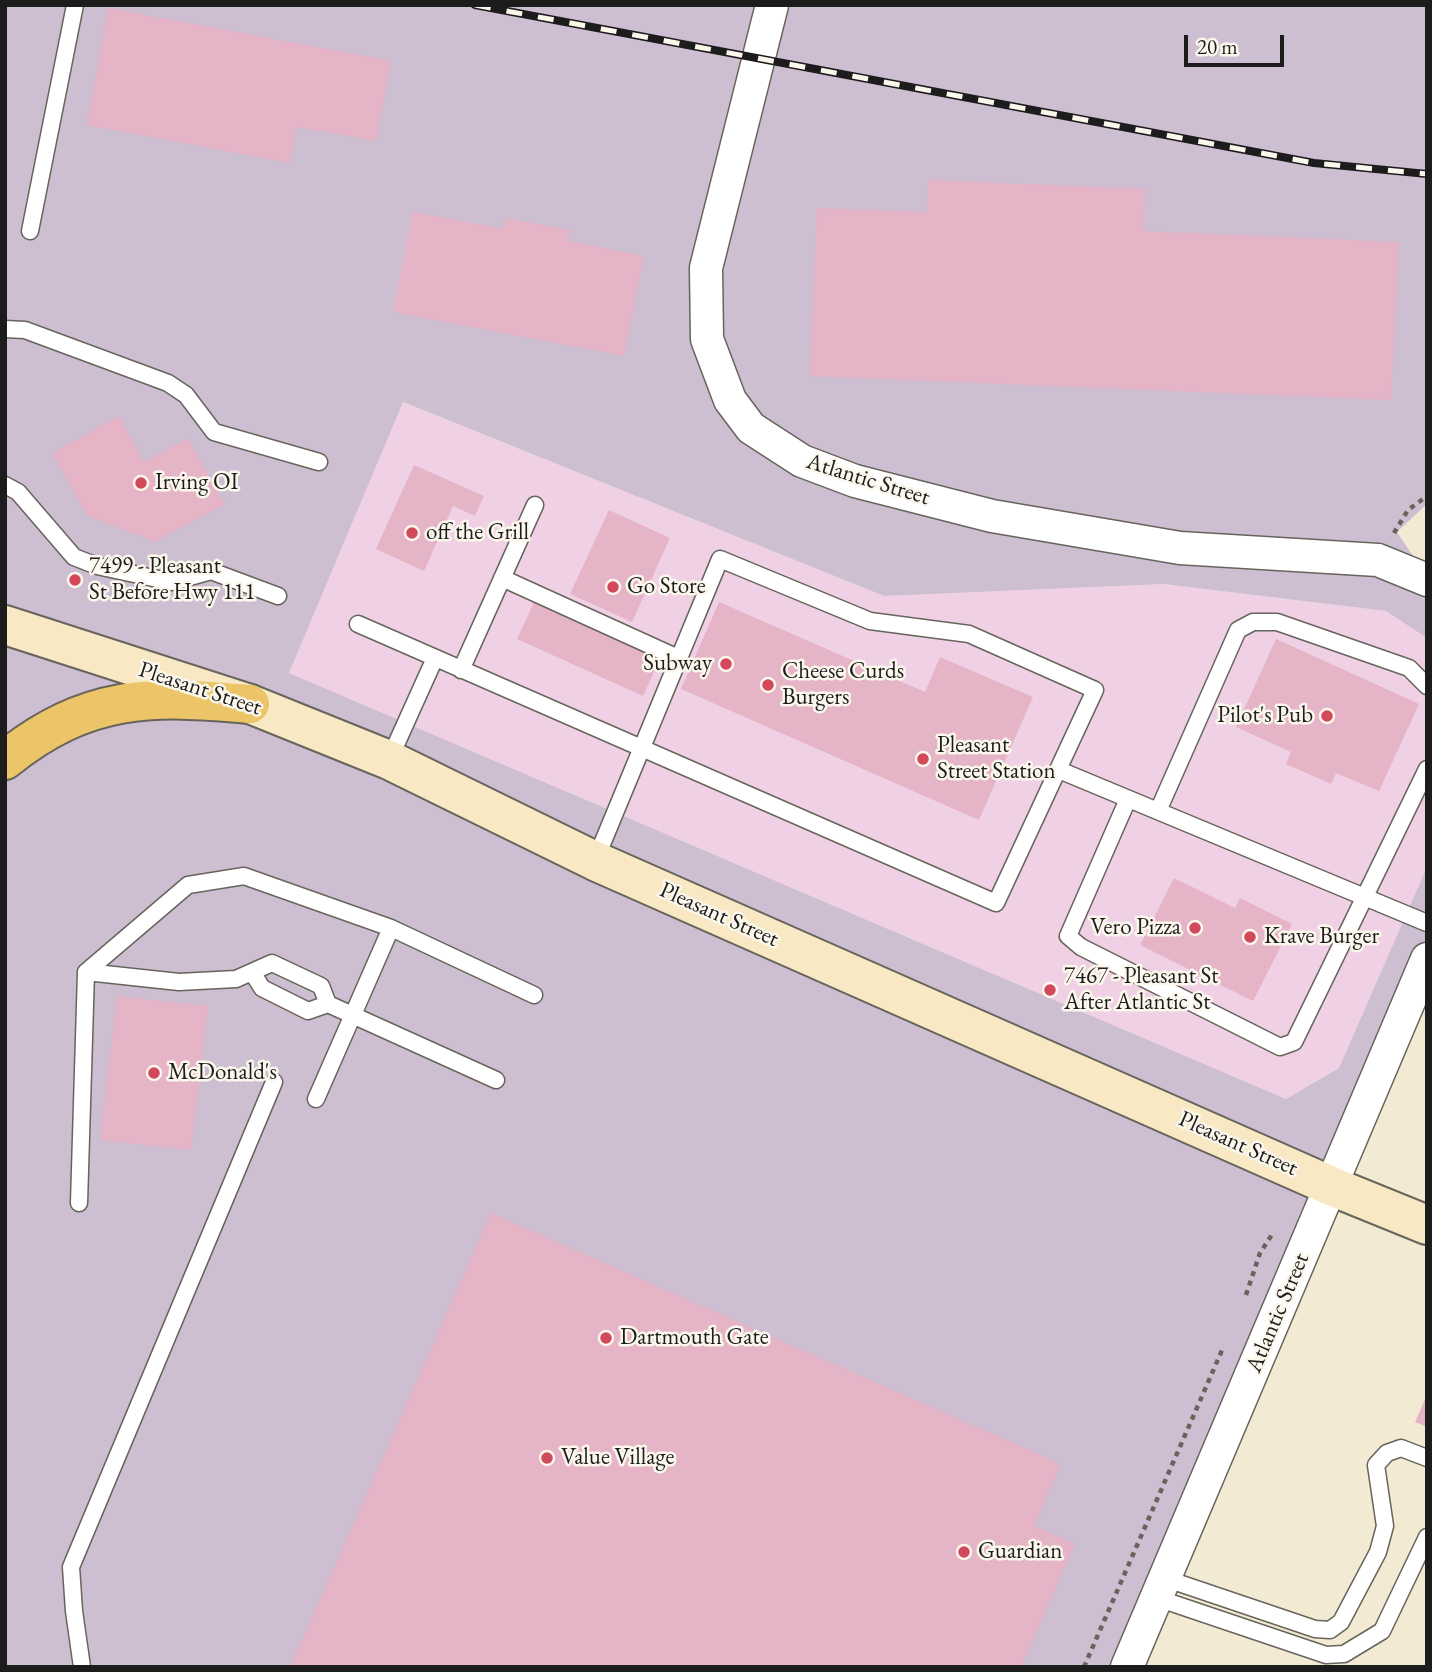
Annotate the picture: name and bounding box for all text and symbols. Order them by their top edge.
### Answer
scale bar [1187,21,1287,65]
text: 20 m [1197,33,1238,60]
street label: Atlantic Street [803,448,933,512]
place label: Irving OI [155,469,238,497]
marker: Irving OI [133,475,149,491]
place label: off the Grill [426,519,529,547]
marker: off the Grill [404,525,420,541]
place label: 7499 - Pleasant St Before Hwy 111 [89,553,256,607]
marker: 7499 - Pleasant St Before Hwy 111 [67,572,83,588]
place label: Go Store [627,573,706,601]
marker: Go Store [605,579,621,595]
place label: Subway [643,650,712,678]
street label: Pleasant Street [135,656,265,722]
marker: Subway [718,656,734,672]
place label: Cheese Curds Burgers [782,658,904,712]
marker: Cheese Curds Burgers [760,677,776,693]
place label: Pilot's Pub [1217,702,1313,730]
marker: Pilot's Pub [1319,708,1335,724]
place label: Pleasant Street Station [937,732,1056,786]
marker: Pleasant Street Station [915,751,931,767]
street label: Pleasant Street [655,876,783,954]
place label: Vero Pizza [1090,914,1181,942]
marker: Vero Pizza [1187,920,1203,936]
place label: Krave Burger [1264,923,1379,951]
marker: Krave Burger [1242,929,1258,945]
place label: 7467 - Pleasant St After Atlantic St [1064,963,1219,1017]
marker: 7467 - Pleasant St After Atlantic St [1042,982,1058,998]
place label: McDonald's [168,1059,277,1087]
marker: McDonald's [146,1065,162,1081]
street label: Pleasant Street [1174,1105,1302,1183]
street label: Atlantic Street [1240,1249,1316,1377]
place label: Dartmouth Gate [620,1324,769,1352]
marker: Dartmouth Gate [598,1330,614,1346]
place label: Value Village [561,1444,674,1472]
marker: Value Village [539,1450,555,1466]
place label: Guardian [978,1538,1062,1566]
marker: Guardian [956,1544,972,1560]

